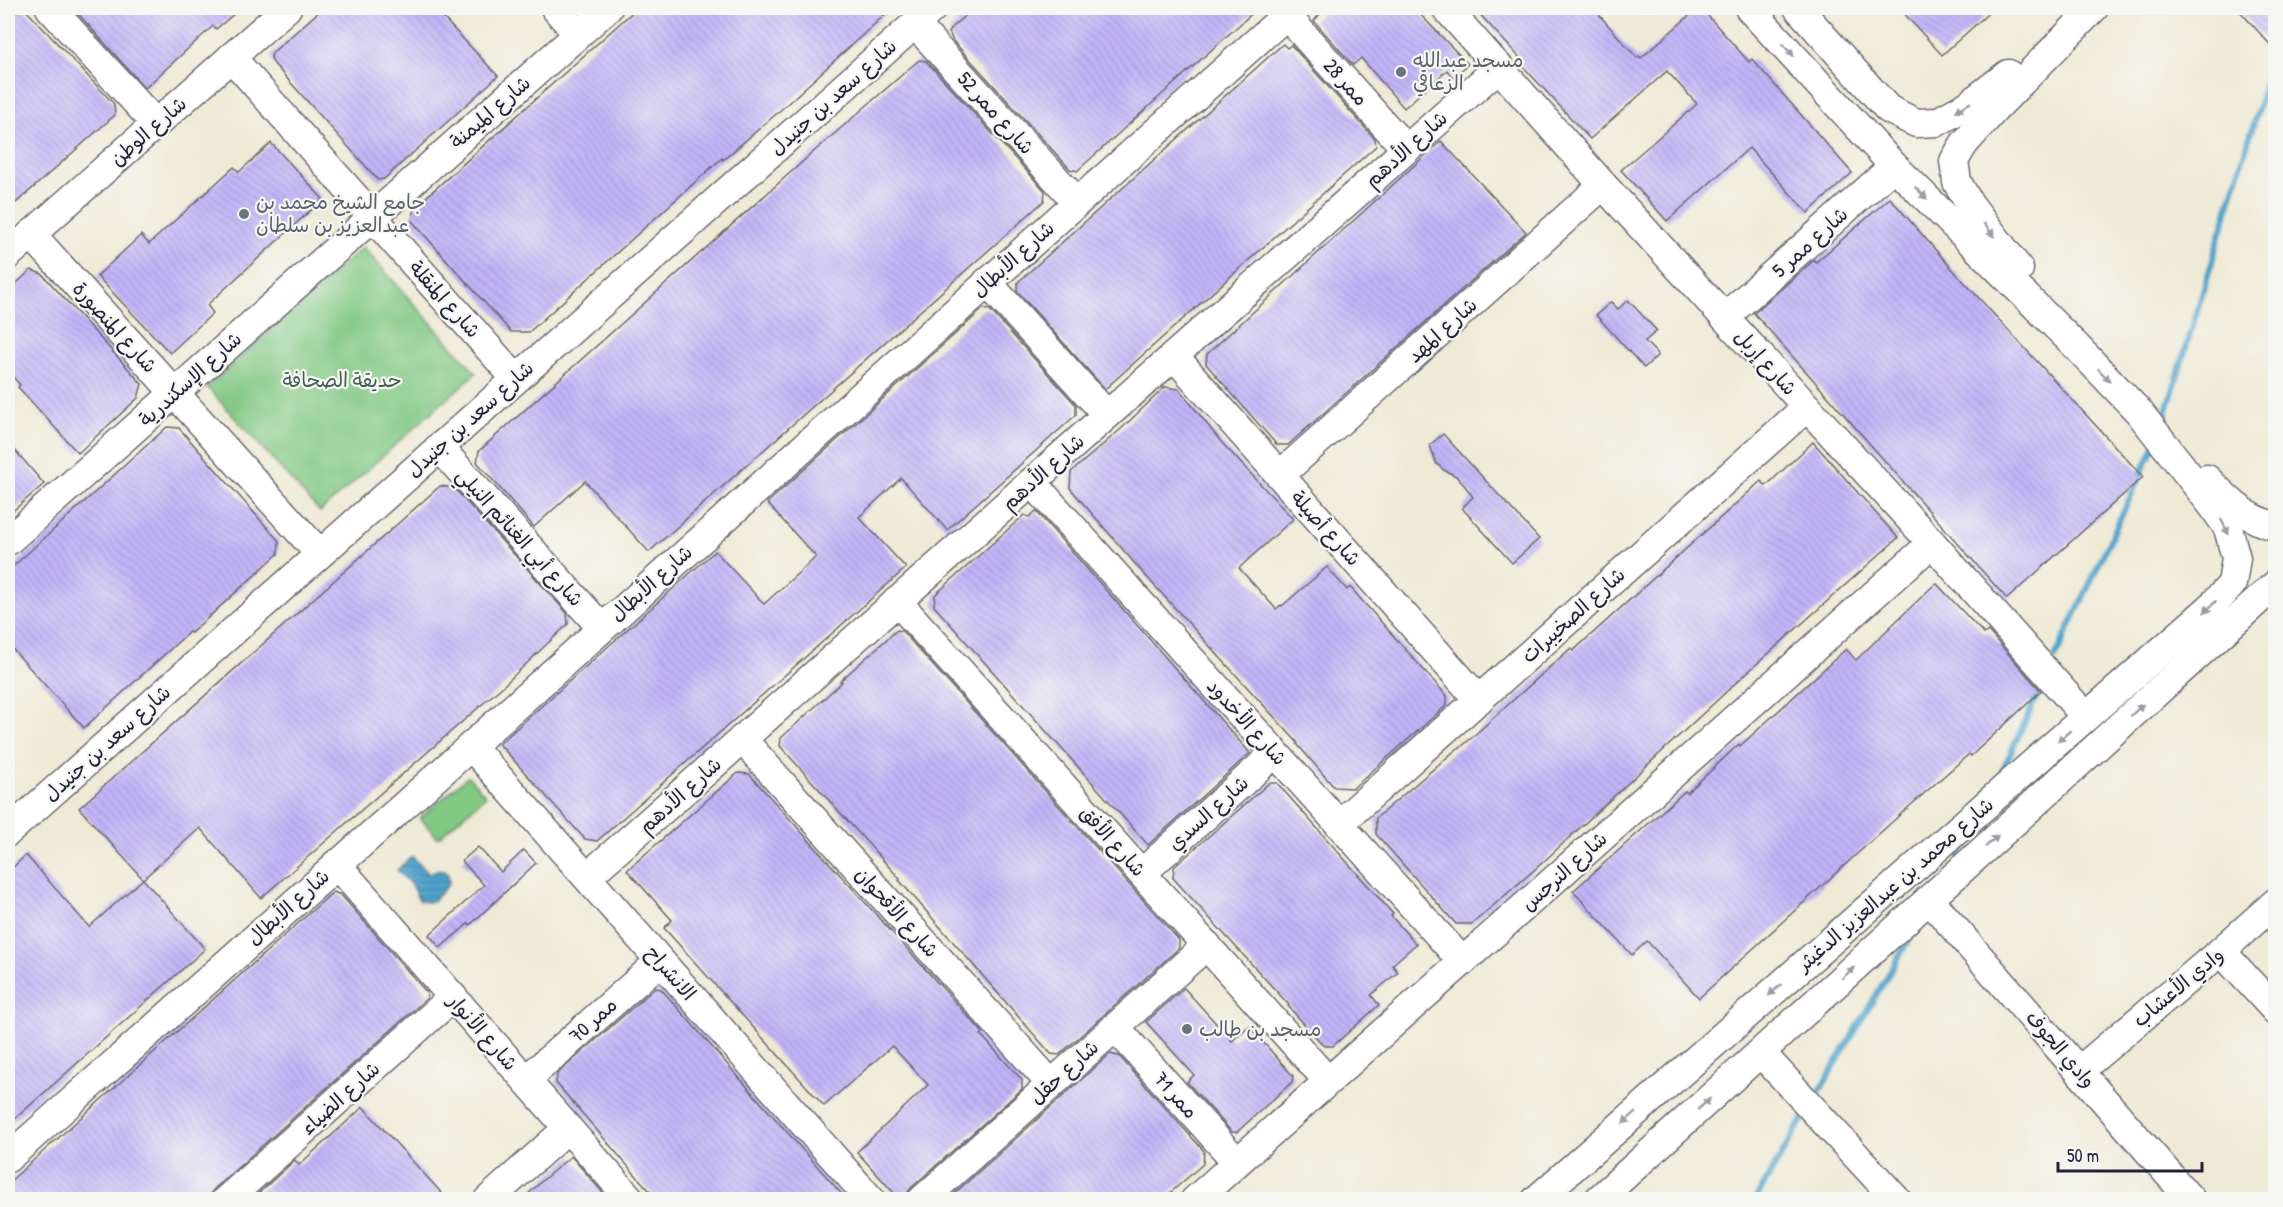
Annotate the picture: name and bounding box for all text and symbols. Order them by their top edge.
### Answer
street label: شارع سعد بن جنيدل [763,32,903,162]
one-way arrow [1781,43,1795,57]
place label: مسجد عبدالله الزعاقي [1413,46,1523,97]
street label: ممر 28 [1318,52,1375,111]
street label: شارع ممر 52 [951,65,1041,161]
marker: مسجد عبدالله الزعاقي [1394,65,1408,79]
street label: شارع الميمنة [443,69,537,155]
street label: شارع الوطن [104,90,192,172]
one-way arrow [1955,102,1971,113]
street label: شارع الأدهم [1358,104,1454,194]
one-way arrow [1914,186,1929,200]
place label: جامع الشيخ محمد بن عبدالعزيز بن سلطان [256,188,425,238]
street label: شارع ممر 5 [1766,200,1854,284]
marker: جامع الشيخ محمد بن عبدالعزيز بن سلطان [237,207,251,221]
street label: شارع الأبطال [966,214,1060,304]
one-way arrow [1983,223,1995,238]
street label: شارع المنقلة [403,254,487,344]
street label: شارع المنصورة [66,275,164,379]
street label: شارع المهد [1401,291,1483,369]
street label: شارع إربل [1728,322,1804,402]
street label: شارع الإسكندرية [132,325,248,433]
street label: شارع سعد بن جنيدل [400,354,540,484]
park label: حديقة الصحافة [282,366,402,393]
one-way arrow [2097,368,2111,383]
street label: شارع الأدهم [995,427,1091,517]
street label: شارع أبي الغنائم النيلي [447,462,590,615]
street label: شارع أصيلة [1285,484,1367,572]
one-way arrow [2220,518,2230,536]
street label: شارع الأبطال [604,538,698,628]
street label: شارع الصخيبرات [1515,561,1631,669]
one-way arrow [2204,600,2218,614]
street label: شارع الأخدود [1201,673,1293,771]
street label: شارع سعد بن جنيدل [37,678,177,808]
one-way arrow [2129,704,2144,717]
one-way arrow [2057,729,2072,742]
street label: شارع الأدهم [632,750,728,840]
street label: شارع السدي [1161,769,1255,858]
street label: شارع محمد بن عبدالعزيز الدغيثر [1789,791,1999,979]
street label: شارع الأفق [1073,799,1153,883]
street label: شارع النرجس [1515,825,1613,917]
one-way arrow [1985,835,1999,849]
street label: شارع الأقحوان [849,861,945,963]
street label: شارع الأبطال [241,862,335,952]
street label: الانشراح [640,940,703,1006]
street label: وادي الأعشاب [2127,941,2230,1034]
one-way arrow [1841,966,1856,980]
one-way arrow [1767,983,1783,996]
street label: شارع الأنوار [441,986,524,1076]
street label: ممر 70 [563,991,622,1048]
street label: وادي الجوف [2019,1004,2102,1094]
place label: مسجد بن طالب [1199,1015,1321,1042]
marker: مسجد بن طالب [1180,1022,1194,1036]
street label: شارع حقل [1023,1033,1105,1111]
street label: شارع الضياء [294,1055,386,1141]
street label: ممر 71 [1148,1066,1205,1124]
one-way arrow [1696,1098,1711,1111]
one-way arrow [1622,1111,1637,1124]
scale bar [2058,1135,2202,1173]
text: 50 m [2067,1143,2099,1168]

